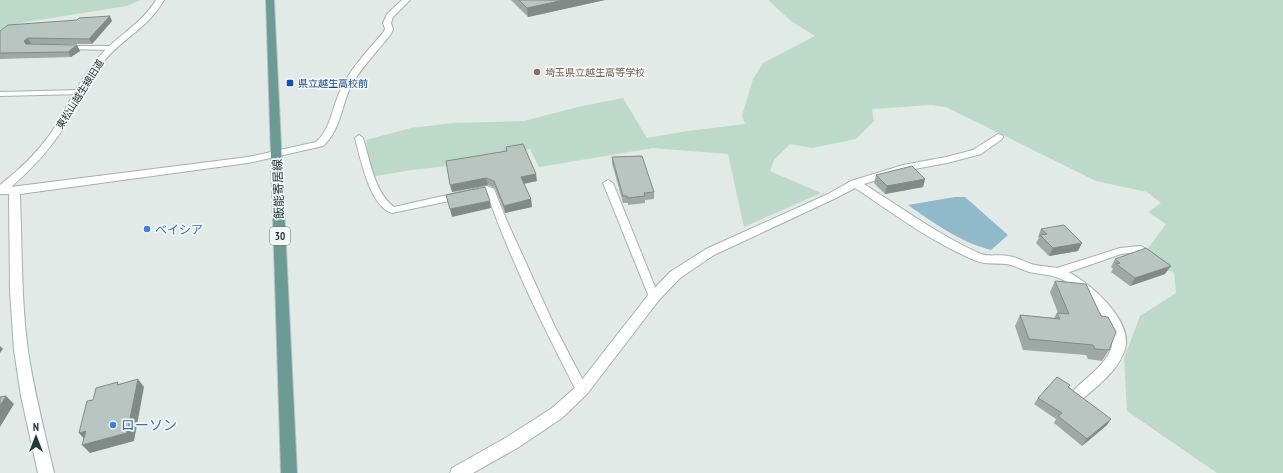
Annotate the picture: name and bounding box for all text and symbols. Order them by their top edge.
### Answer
street label: 東松山越生線旧道 [53,57,107,131]
place label: 埼玉県立越生高等学校 [545,66,645,79]
marker: 埼玉県立越生高等学校 [532,67,542,77]
place label: 県立越生高校前 [298,77,368,90]
marker: 県立越生高校前 [285,78,295,88]
street label: 飯能寄居線 [269,159,287,219]
place label: ベイシア [155,222,203,237]
marker: ベイシア [142,224,152,234]
road number: 30 [270,227,290,245]
place label: ローソン [121,416,177,434]
north arrow [16,417,56,457]
text: N [33,420,39,434]
marker: ローソン [108,420,118,430]

